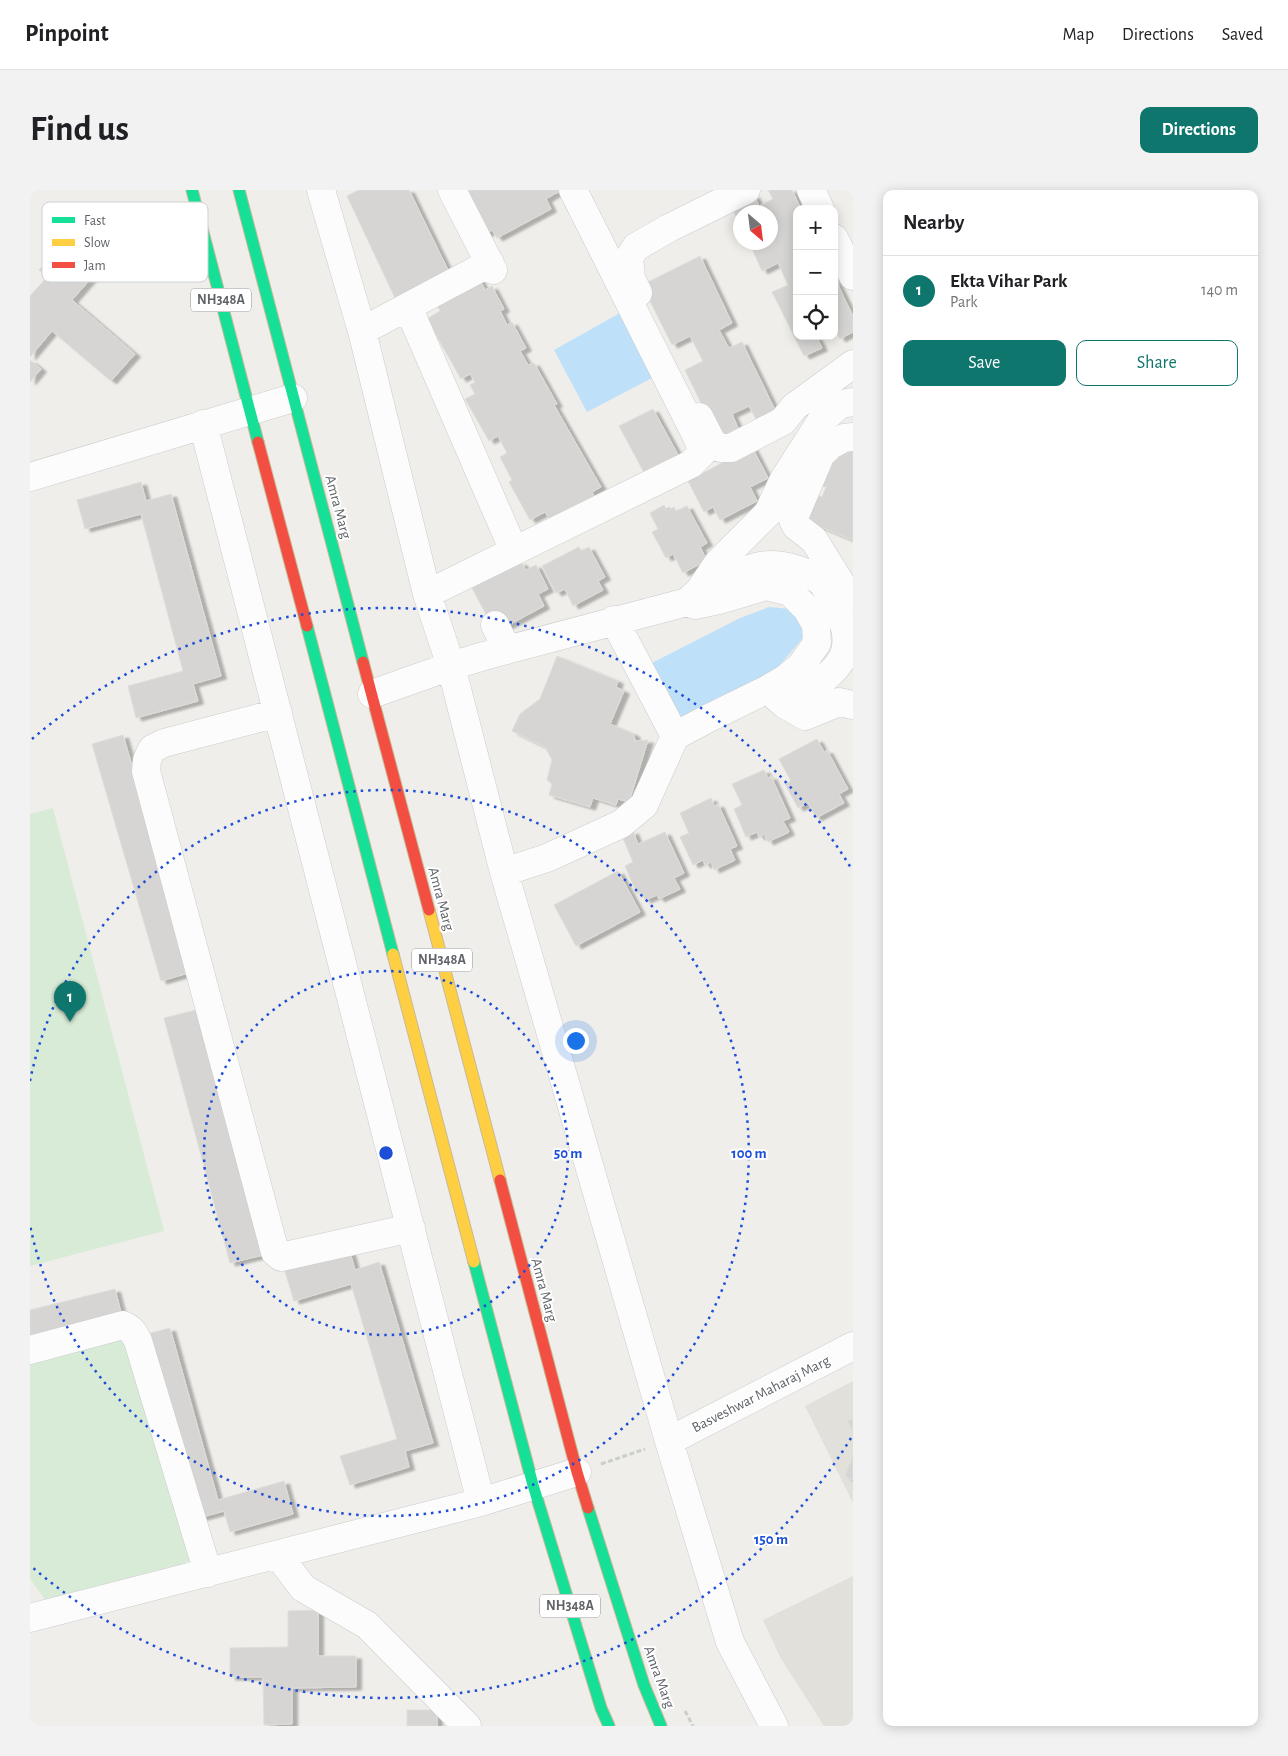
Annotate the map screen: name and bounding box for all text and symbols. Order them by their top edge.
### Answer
text: Pinpoint [25,22,109,46]
text: Map [1063,26,1094,44]
text: Directions [1122,26,1194,44]
text: Saved [1222,26,1263,44]
button: Directions [1140,107,1258,153]
text: Find us [30,112,129,147]
legend [42,202,208,282]
north arrow [733,205,778,250]
map controls [793,205,838,340]
button: + [793,205,838,250]
text: Nearby [903,212,964,233]
text: Fast [84,214,106,228]
text: Slow [84,236,111,250]
button: − [793,250,838,295]
text: Jam [84,259,106,273]
text: Ekta Vihar Park [950,272,1067,291]
text: 1 [916,282,922,298]
text: 140 m [1201,282,1238,298]
road number: NH348A [191,288,251,312]
text: Park [950,294,978,310]
button: locate [793,295,838,340]
button: Save [903,340,1066,386]
button: Share [1076,340,1238,386]
street label: Amra Marg [322,474,354,541]
street label: Amra Marg [425,866,457,933]
road number: NH348A [412,948,472,972]
pin: 1 [54,981,86,1022]
your location [563,1028,589,1054]
centre of rings [377,1144,395,1162]
text: 50 m [554,1146,582,1161]
text: 100 m [731,1146,767,1161]
street label: Amra Marg [528,1257,560,1324]
street label: Basveshwar Maharaj Marg [690,1352,833,1435]
text: 150 m [754,1532,788,1547]
road number: NH348A [540,1594,600,1618]
street label: Amra Marg [641,1644,677,1711]

